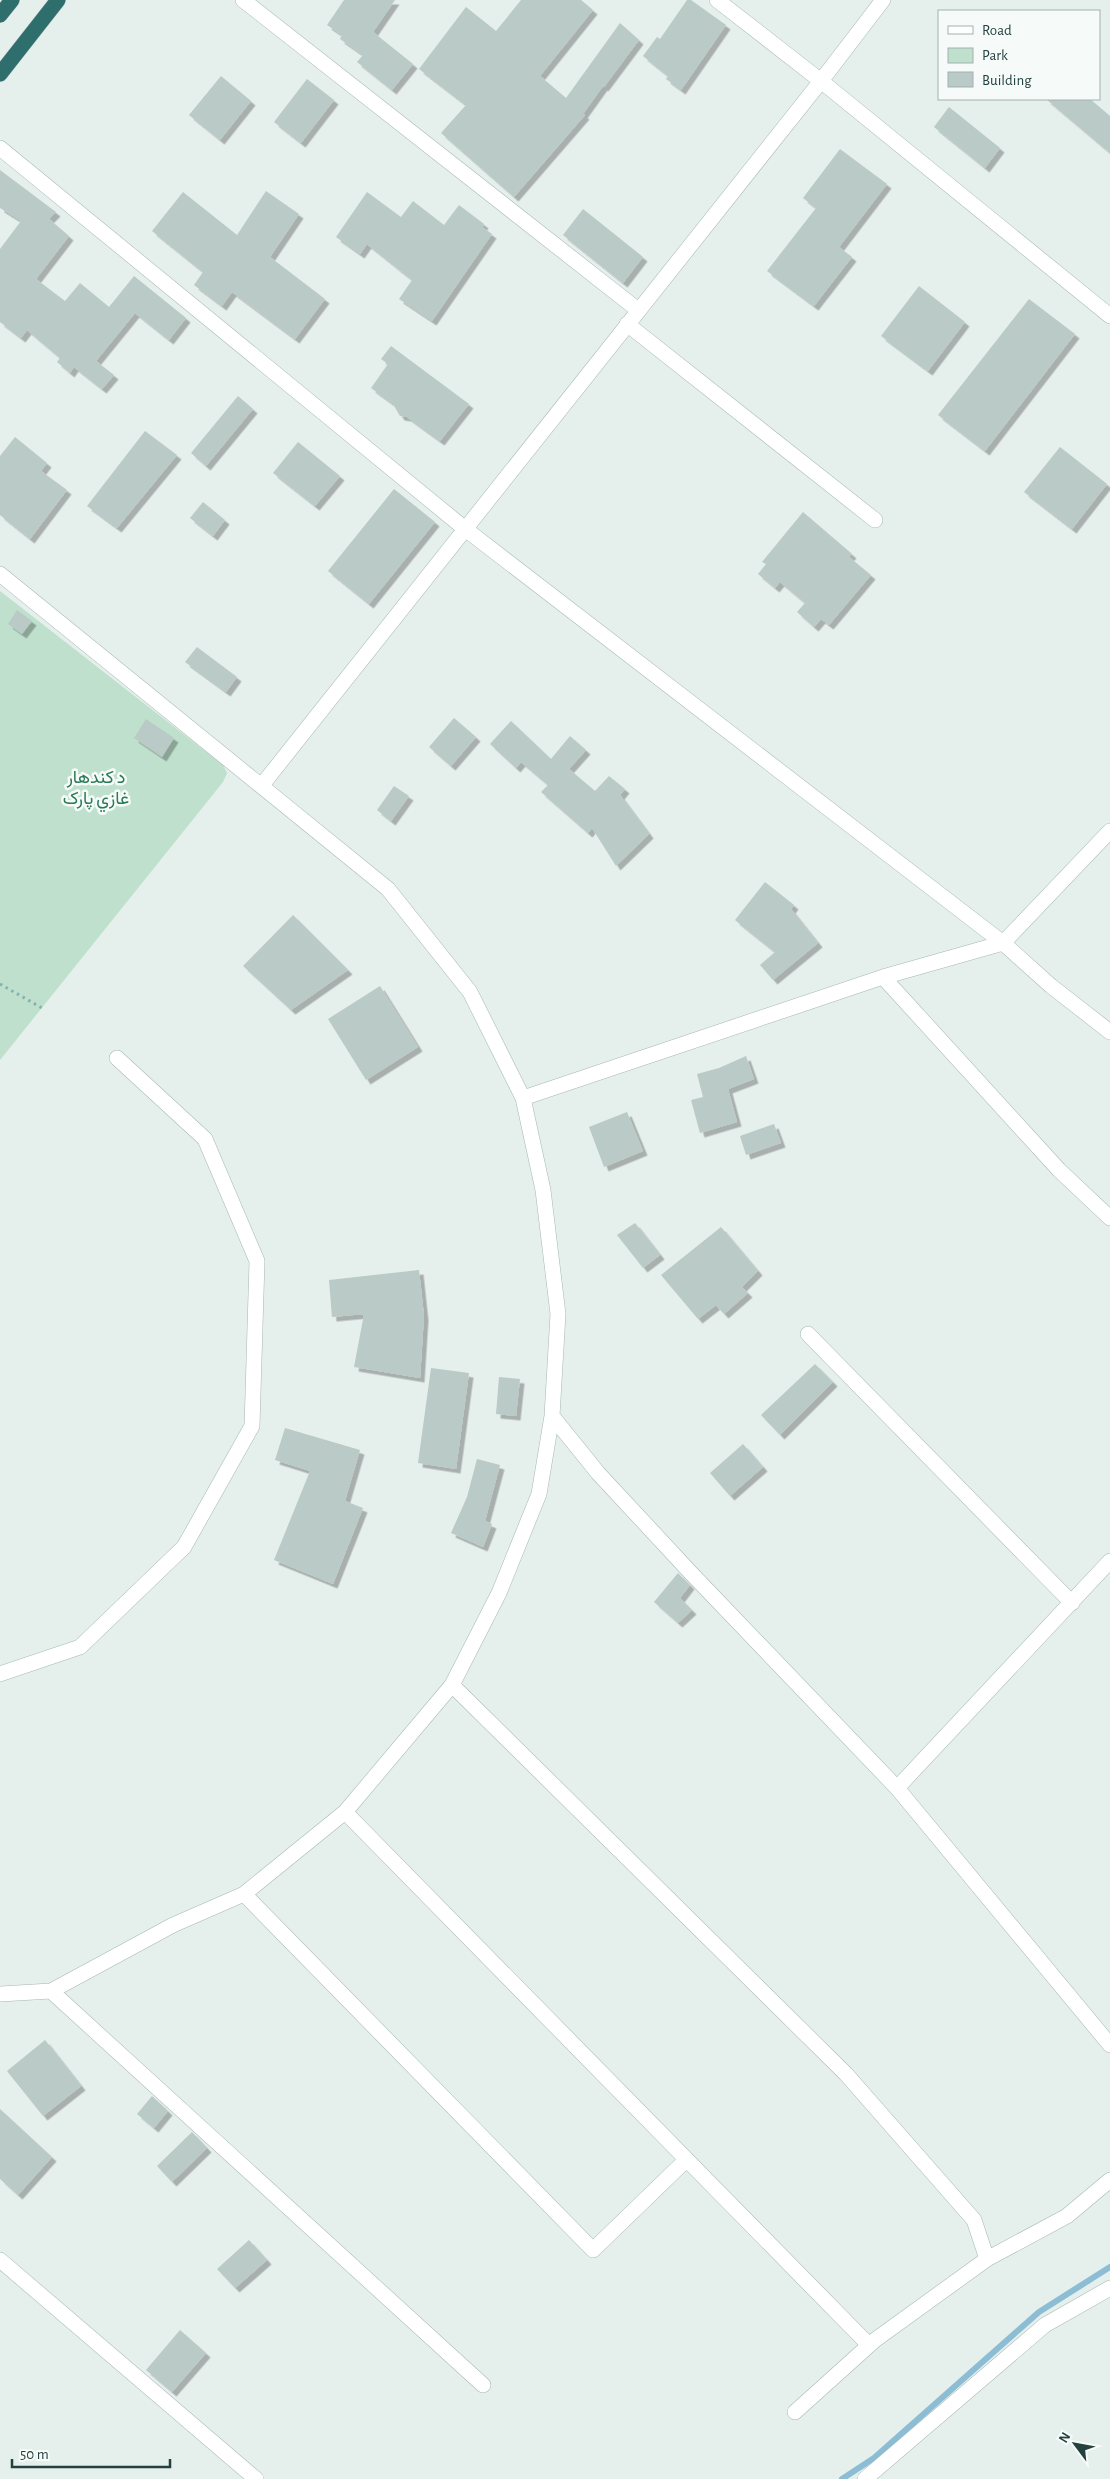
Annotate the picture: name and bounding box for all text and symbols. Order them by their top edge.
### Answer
legend [938,10,1100,100]
text: Road [982,23,1012,38]
text: Park [982,48,1008,63]
text: Building [982,73,1032,88]
park label: د کندهار غازي پارک [63,769,129,813]
north arrow [1050,2419,1100,2469]
text: N [1056,2430,1073,2445]
scale bar [12,2436,170,2468]
text: 50 m [20,2447,49,2462]

